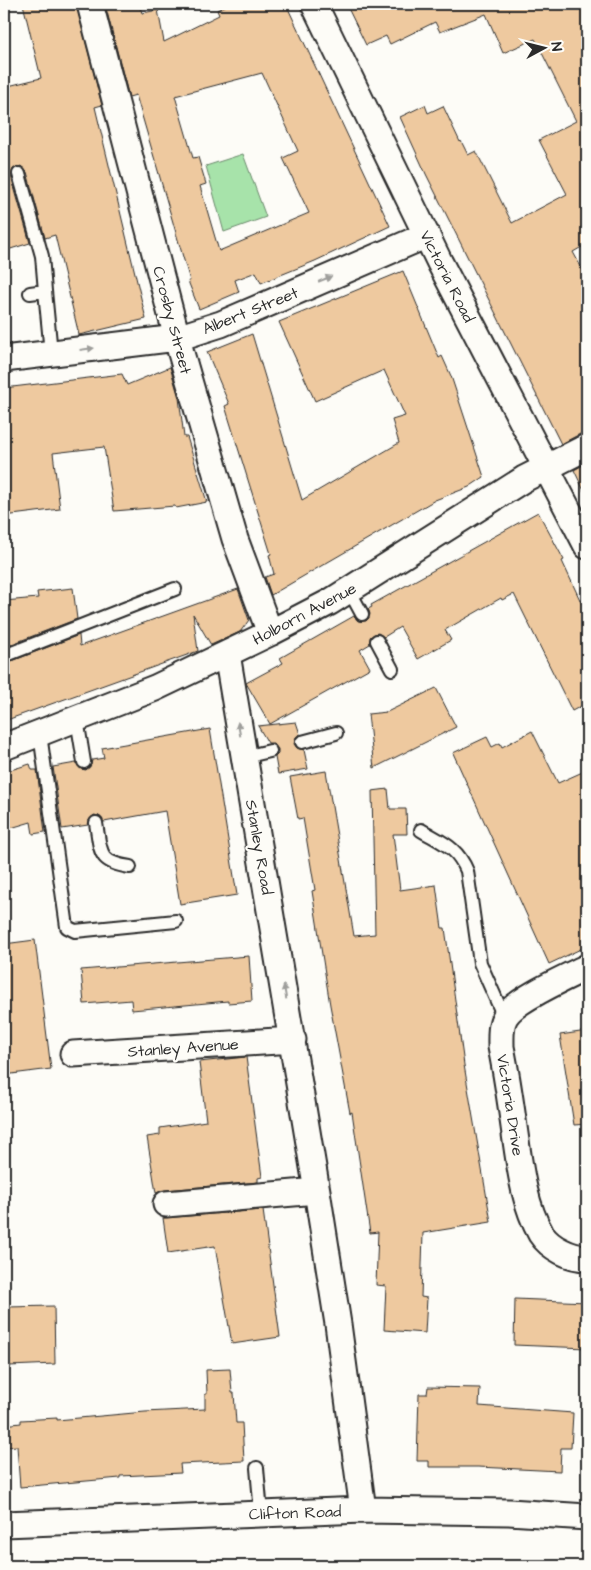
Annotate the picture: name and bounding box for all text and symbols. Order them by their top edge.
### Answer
north arrow [518,22,568,72]
text: N [545,41,566,52]
street label: Victoria Road [414,227,480,326]
street label: Crosby Street [146,264,197,377]
one-way arrow [318,275,333,283]
street label: Albert Street [199,282,302,340]
one-way arrow [79,345,95,353]
street label: Holborn Avenue [249,577,360,650]
one-way arrow [235,720,243,736]
street label: Stanley Road [239,798,278,897]
one-way arrow [280,984,288,1000]
street label: Stanley Avenue [127,1033,240,1064]
street label: Victoria Drive [491,1053,529,1158]
street label: Clifton Road [248,1500,342,1526]

